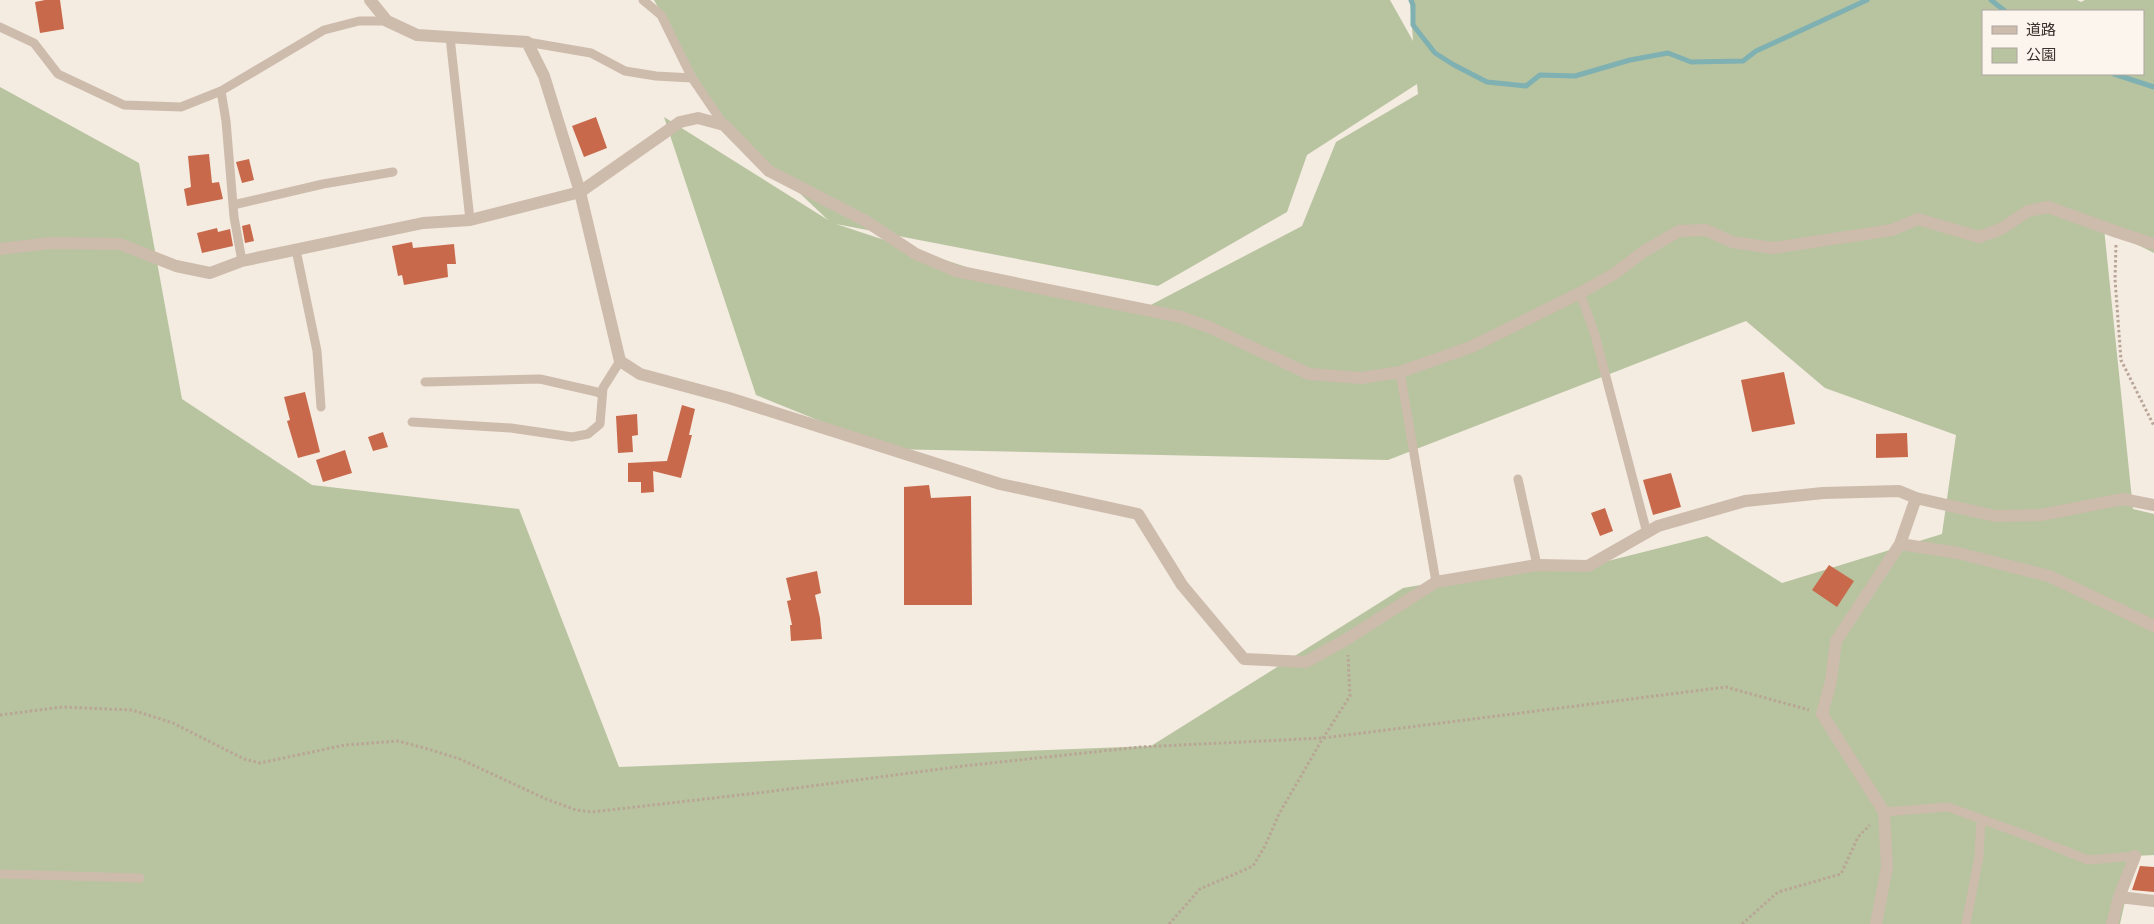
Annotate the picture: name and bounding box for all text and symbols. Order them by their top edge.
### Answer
legend [1982,10,2144,75]
text: 道路 [2026,19,2056,40]
text: 公園 [2026,44,2056,65]

